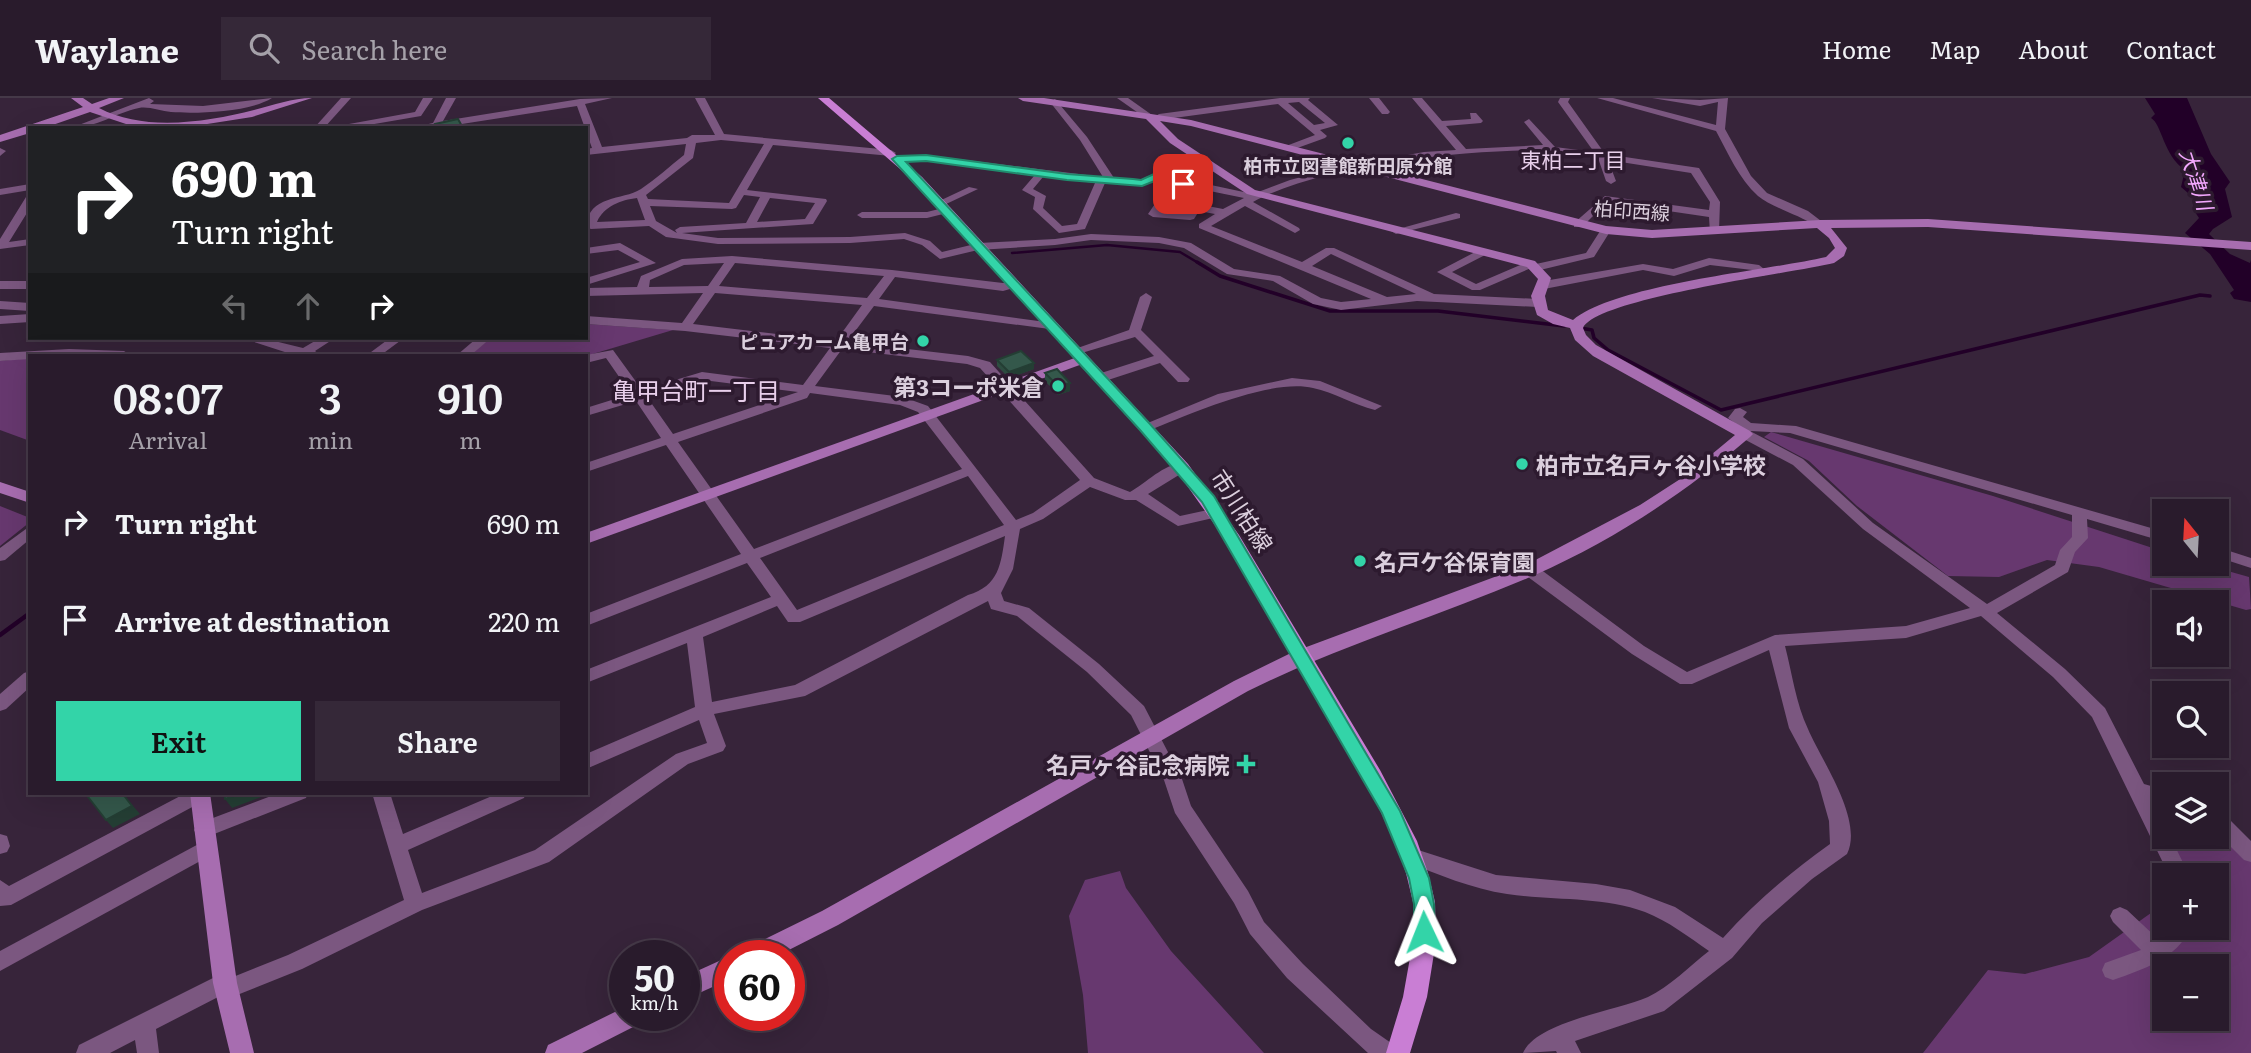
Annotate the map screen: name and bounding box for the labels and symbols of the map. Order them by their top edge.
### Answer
marker: 柏市立図書館新田原分館 [1340,135,1356,151]
district label: 東柏二丁目 [1521,143,1626,174]
water label: 大津川 [2174,144,2223,216]
place label: 柏市立図書館新田原分館 [1243,151,1453,179]
pin [1153,154,1213,214]
street label: 柏印西線 [1593,193,1671,227]
place label: ピュアカーム亀甲台 [739,327,909,355]
marker: ピュアカーム亀甲台 [915,333,931,349]
place label: 第3コーポ米倉 [893,369,1044,403]
district label: 亀甲台町一丁目 [612,372,780,407]
marker: 第3コーポ米倉 [1050,378,1066,394]
place label: 柏市立名戸ヶ谷小学校 [1536,447,1766,481]
marker: 柏市立名戸ヶ谷小学校 [1514,456,1530,472]
street label: 市川柏線 [1204,462,1282,558]
north arrow [2152,499,2230,576]
place label: 名戸ケ谷保育園 [1374,544,1535,578]
marker: 名戸ケ谷保育園 [1352,553,1368,569]
place label: 名戸ヶ谷記念病院 [1046,747,1230,781]
marker: 名戸ヶ谷記念病院 [1236,754,1256,774]
position arrow [1387,895,1461,969]
speed limit sign: 60 [714,940,805,1031]

